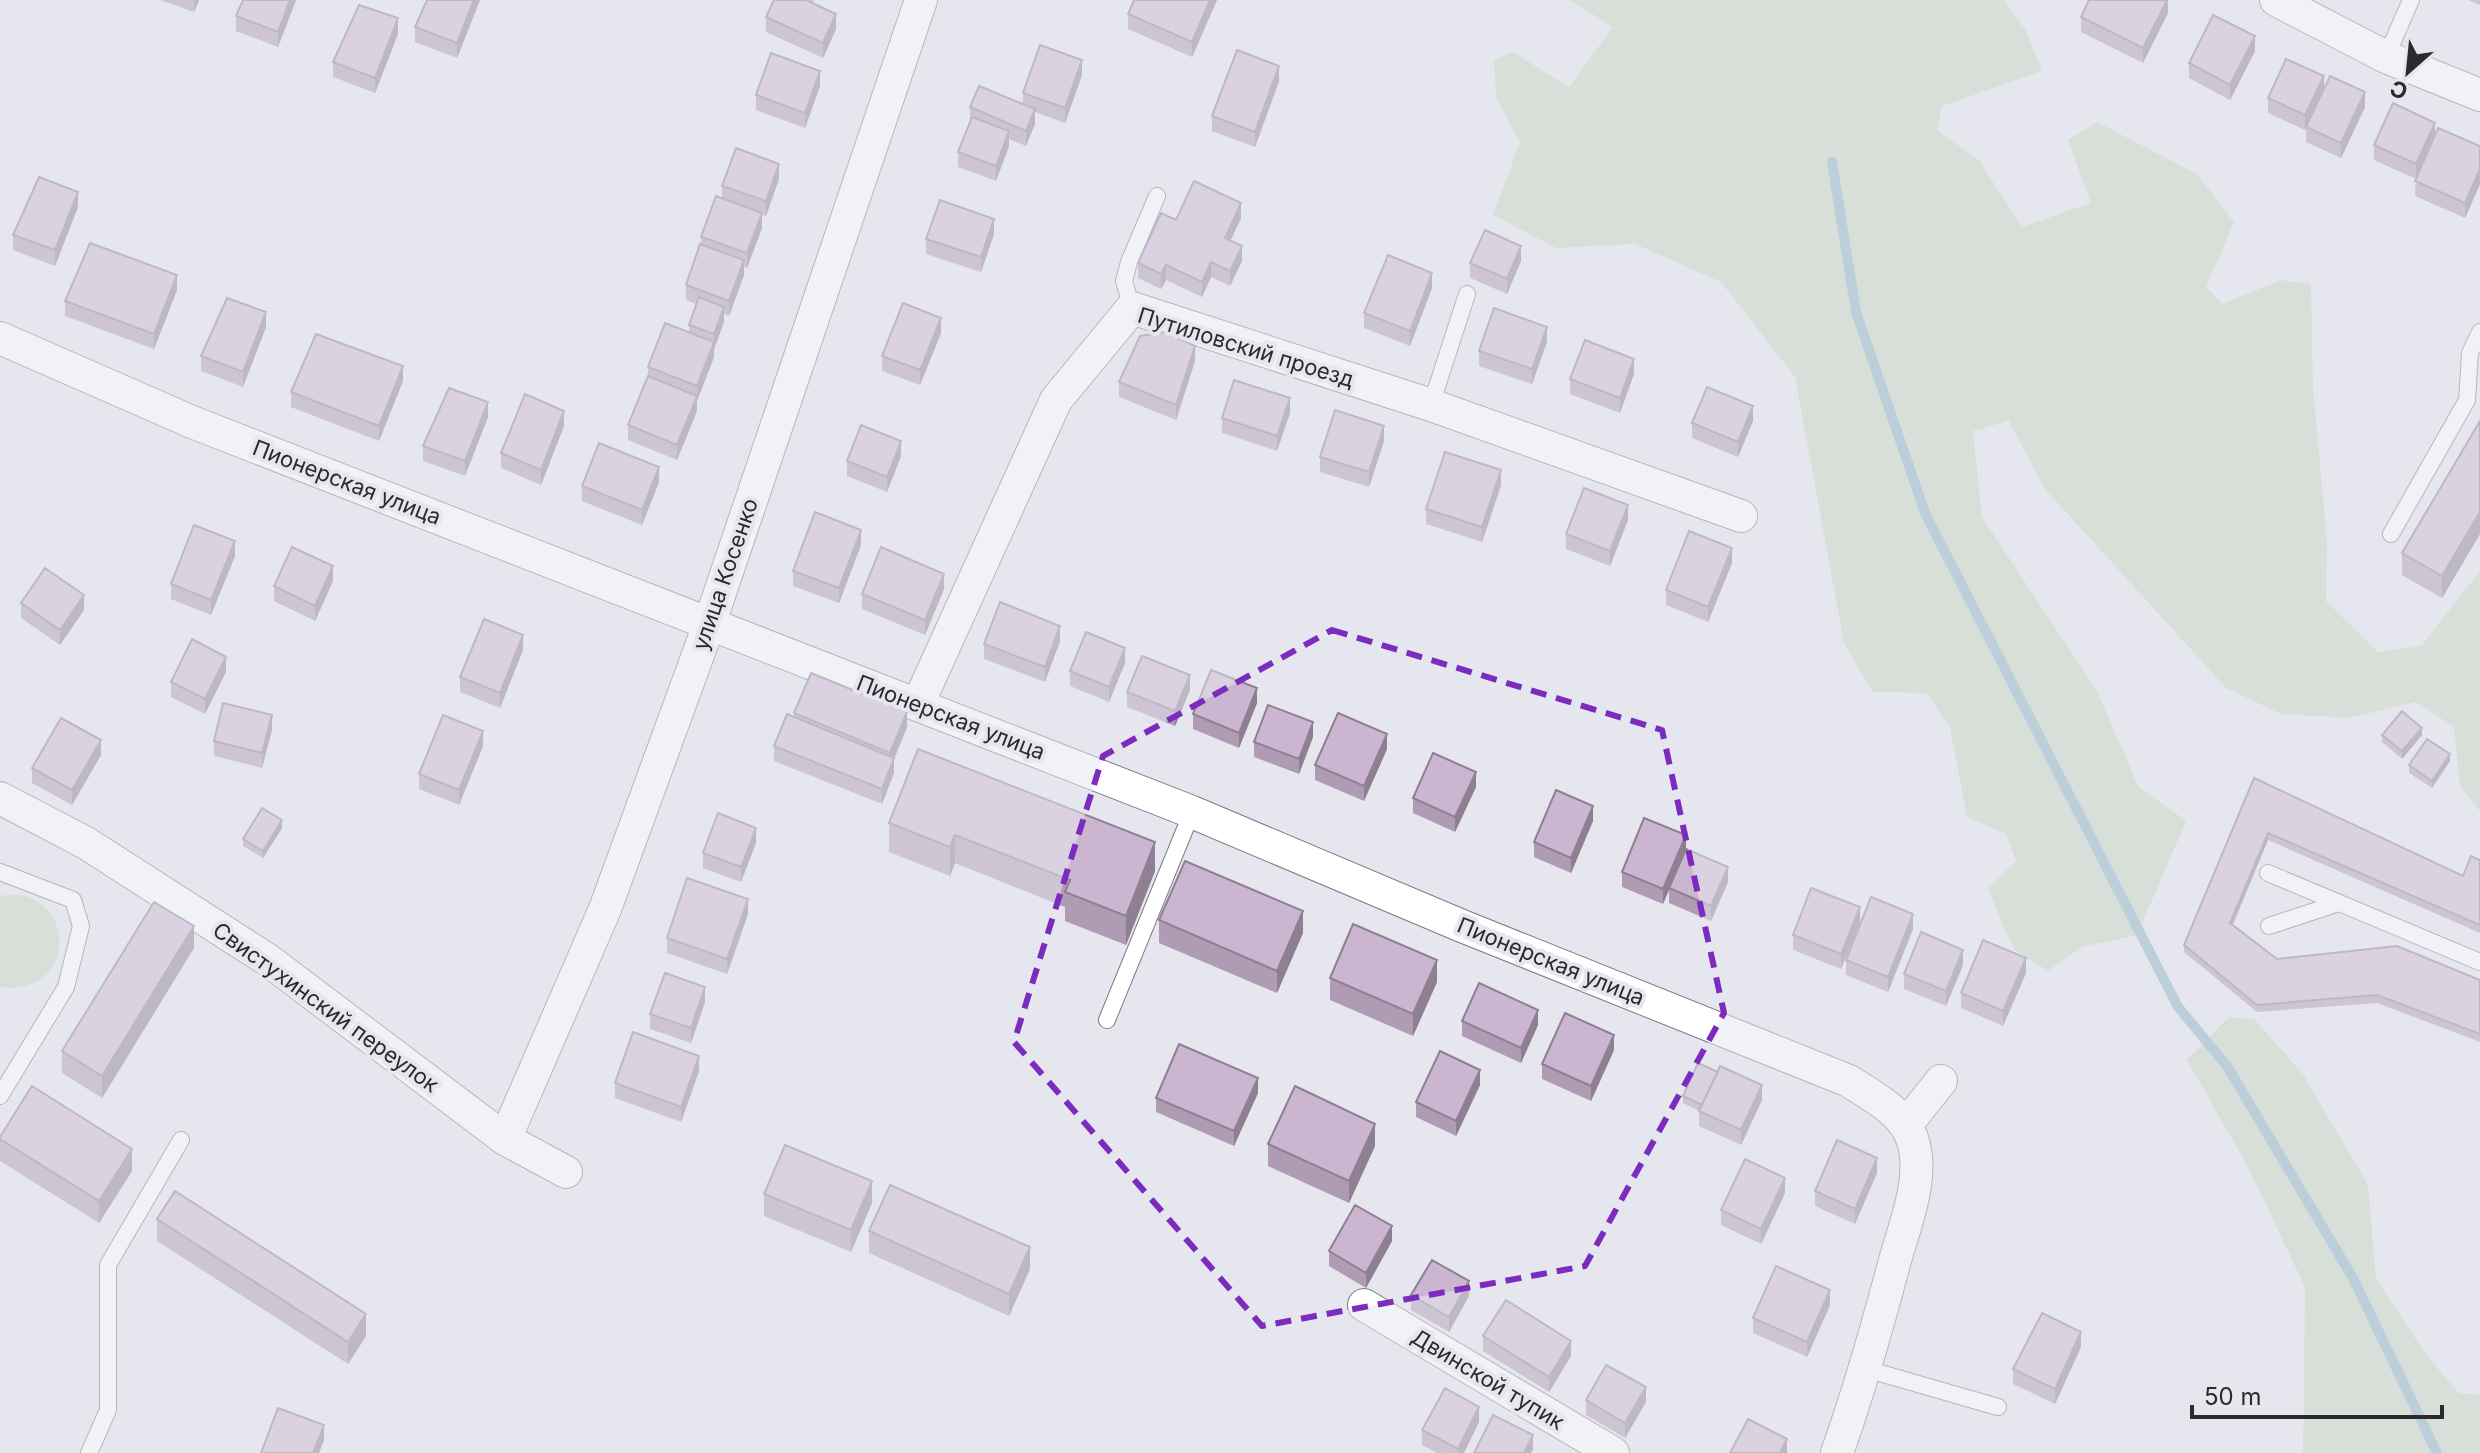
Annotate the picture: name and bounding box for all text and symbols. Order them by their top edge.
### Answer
north arrow [2368,32,2448,112]
text: С [2386,75,2412,105]
street label: Путиловский проезд [1135,302,1357,392]
street label: Пионерская улица [249,434,445,530]
street label: улица Косенко [687,495,763,653]
street label: Пионерская улица [853,669,1049,765]
street label: Пионерская улица [1454,912,1648,1010]
street label: Свистухинский переулок [208,916,444,1098]
street label: Двинской тупик [1407,1323,1569,1435]
scale bar [2192,1369,2442,1419]
text: 50 m [2204,1382,2262,1411]

